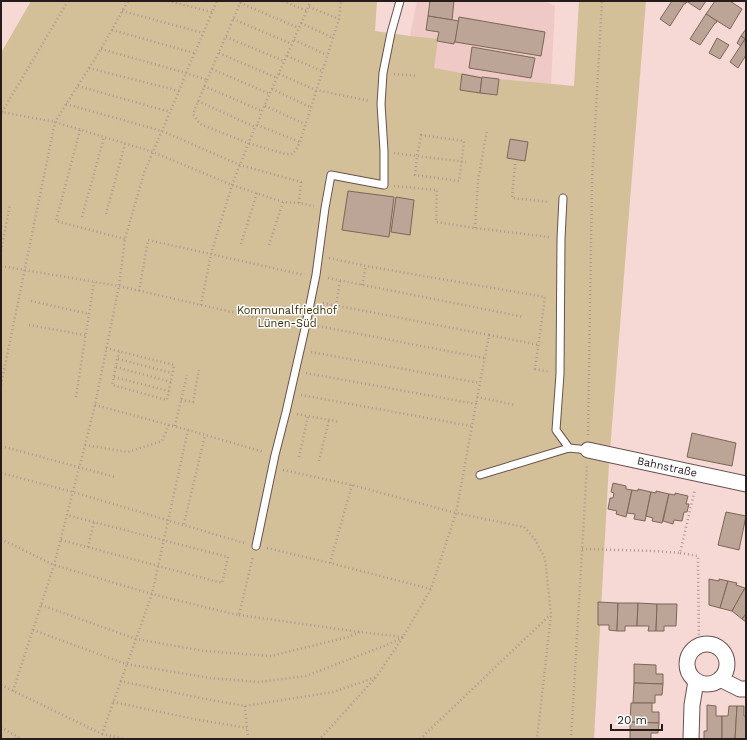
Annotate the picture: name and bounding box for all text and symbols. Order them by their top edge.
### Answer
park label: Kommunalfriedhof Lünen-Süd [237,304,338,330]
street label: Bahnstraße [636,454,698,480]
scale bar [611,706,662,732]
text: 20 m [617,713,647,727]

